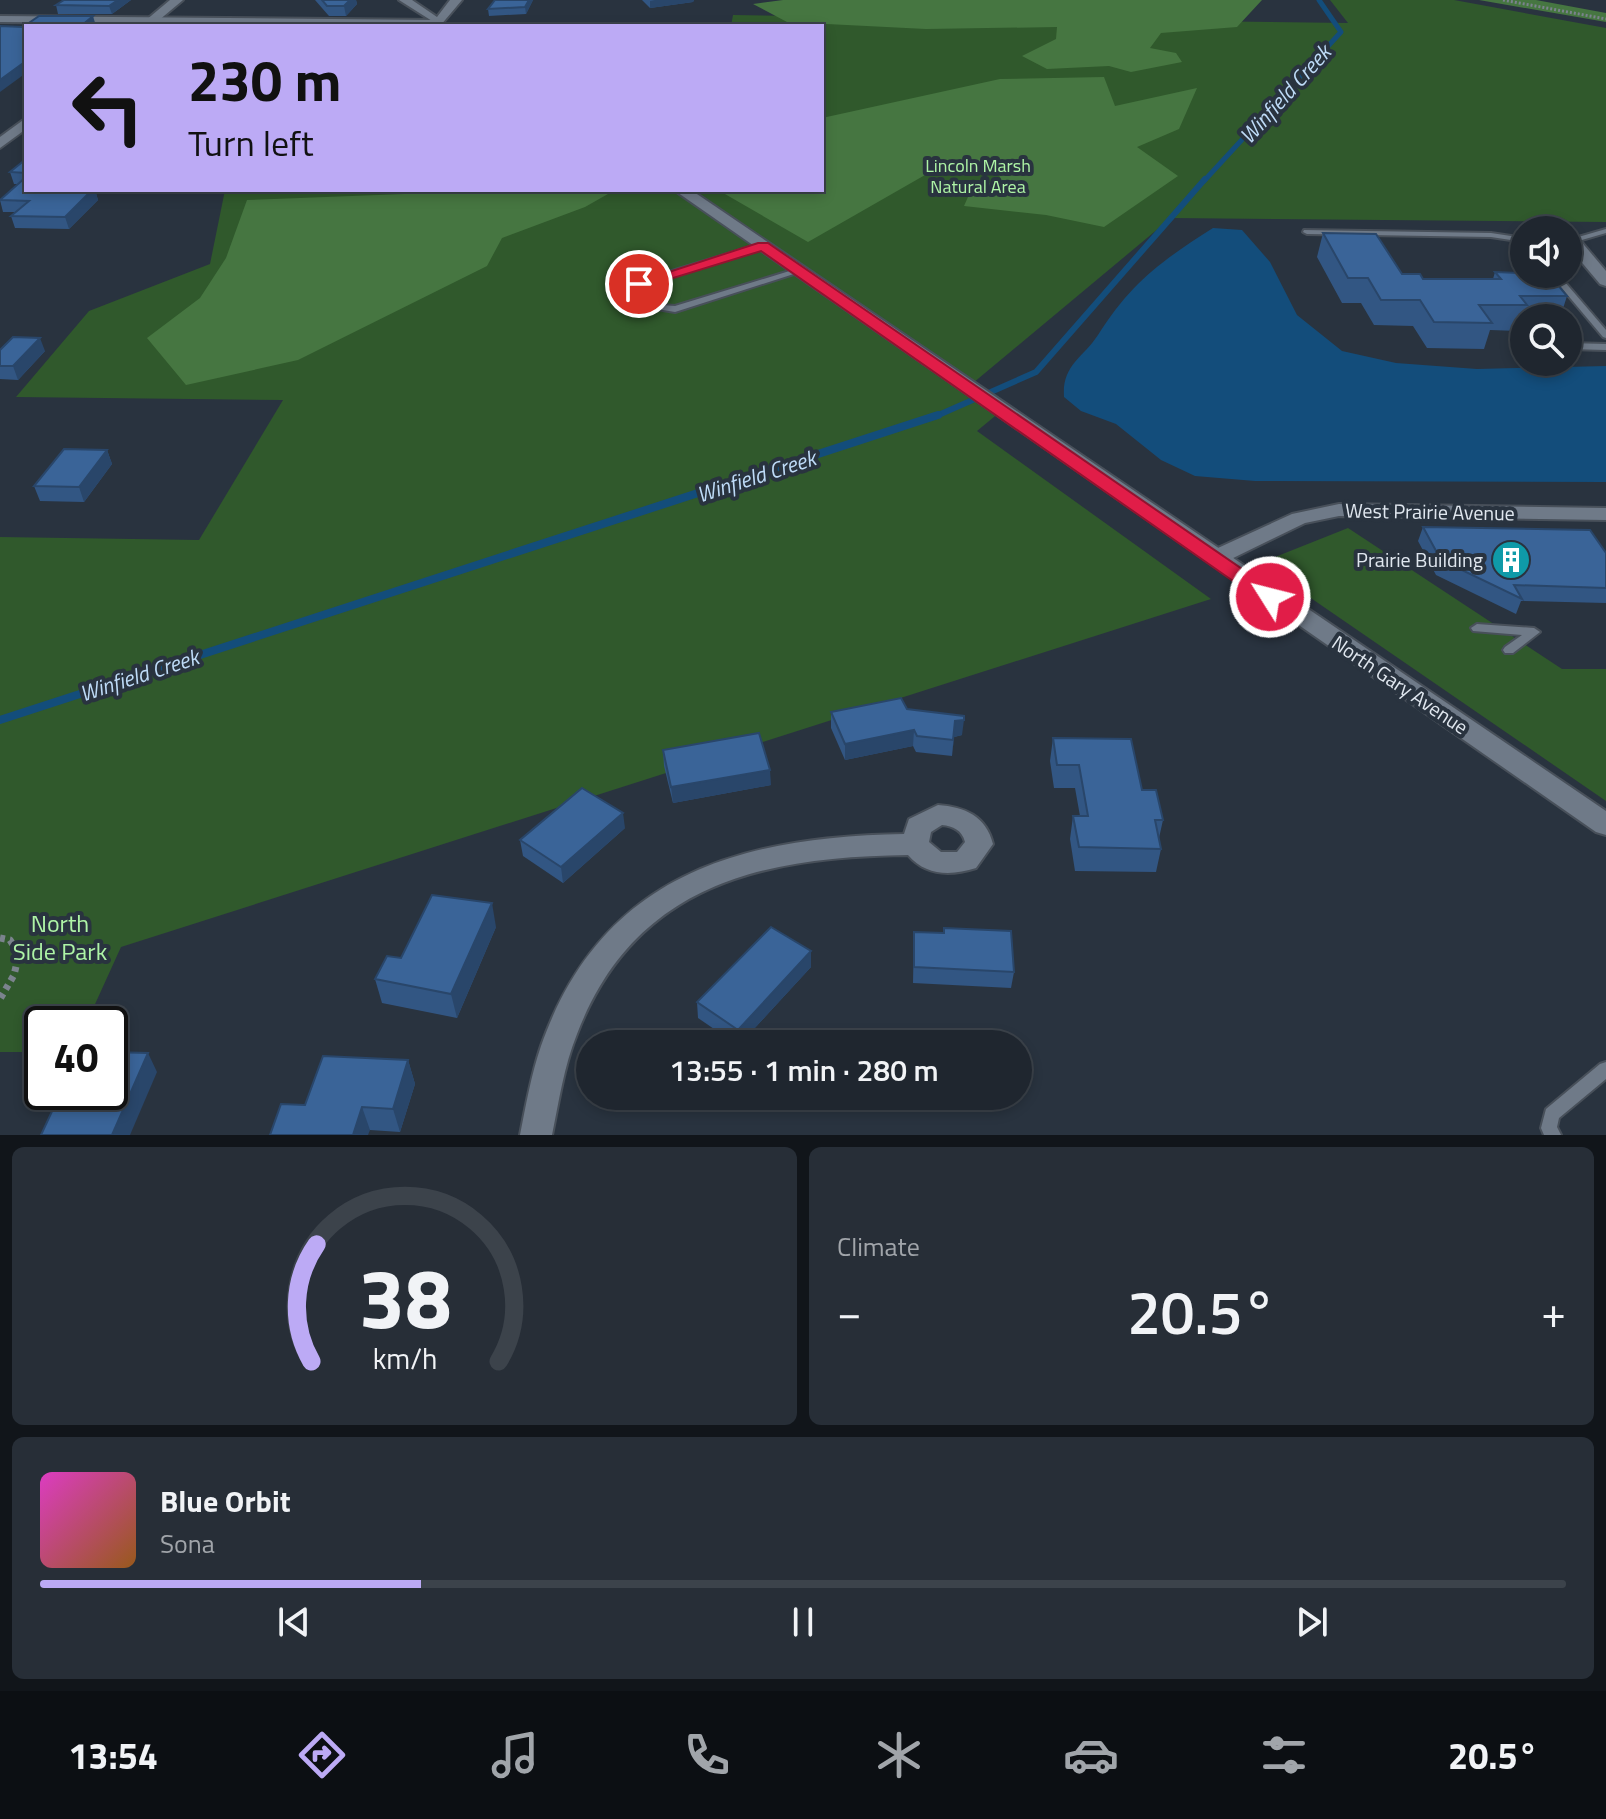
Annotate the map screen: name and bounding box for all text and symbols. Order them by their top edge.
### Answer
water label: Winfield Creek [1231,35,1340,151]
text: 230 m [188,38,341,123]
icon: left [56,56,160,160]
text: Turn left [188,115,314,170]
park label: Lincoln Marsh Natural Area [925,152,1031,200]
map controls [1510,216,1582,376]
button: sound [1510,216,1582,288]
pin [605,250,673,318]
icon: arrive [617,262,661,306]
button: search [1510,304,1582,376]
water label: Winfield Creek [692,440,822,511]
street label: West Prairie Avenue [1345,495,1515,528]
building icon: Prairie Building [1490,539,1532,581]
place label: Prairie Building [1356,544,1483,575]
position arrow [1228,555,1312,639]
street label: North Gary Avenue [1326,627,1475,742]
water label: Winfield Creek [75,639,205,710]
park label: North Side Park [13,905,108,969]
speed limit sign: 40 [24,1006,128,1110]
text: 13:55 · 1 min · 280 m [669,1047,939,1093]
text: Climate [837,1227,920,1266]
text: 38 [358,1234,451,1360]
text: 20.5° [1127,1266,1276,1357]
text: − [837,1278,862,1345]
text: + [1541,1278,1566,1345]
text: km/h [372,1337,437,1380]
text: Blue Orbit [160,1478,291,1524]
text: Sona [160,1524,215,1563]
icon: previous [272,1600,316,1644]
icon: pause [781,1600,825,1644]
icon: next [1290,1600,1334,1644]
icon: directions [294,1727,350,1783]
icon: music [487,1727,543,1783]
icon: phone [679,1727,735,1783]
icon: climate [871,1727,927,1783]
icon: car [1063,1727,1119,1783]
icon: filters [1256,1727,1312,1783]
text: 13:54 [68,1728,158,1783]
text: 20.5° [1448,1728,1538,1783]

